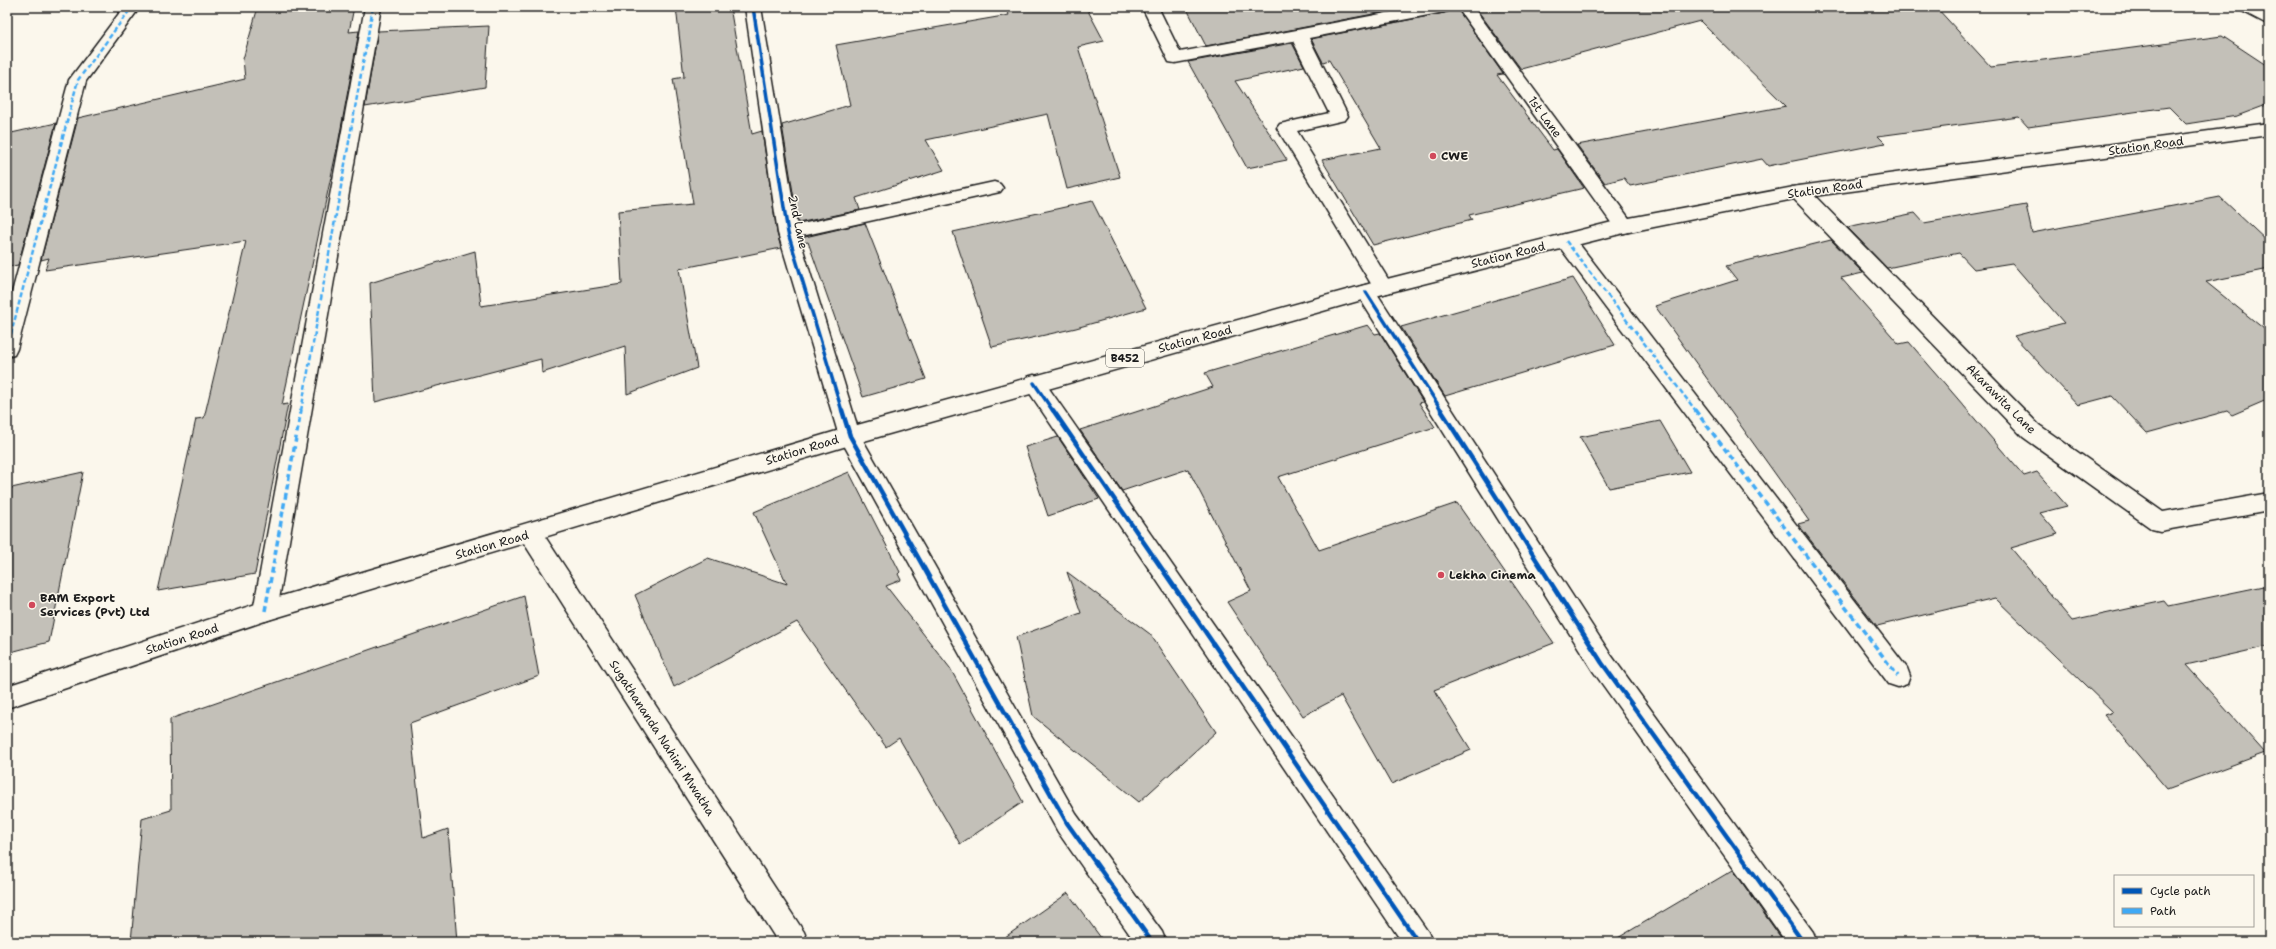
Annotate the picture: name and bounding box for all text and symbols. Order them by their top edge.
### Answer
street label: 1st Lane [1525,93,1566,141]
street label: Station Road [2107,133,2185,159]
place label: CWE [1441,148,1468,164]
marker: CWE [1428,151,1438,161]
street label: Station Road [1786,176,1864,202]
street label: 2nd Lane [784,193,812,251]
street label: Station Road [1469,238,1547,272]
street label: Station Road [1156,321,1234,357]
road number: B452 [1106,349,1144,367]
street label: Akarawita Lane [1963,361,2040,438]
street label: Station Road [763,431,841,469]
street label: Station Road [453,527,531,563]
place label: Lekha Cinema [1449,567,1537,583]
marker: Lekha Cinema [1436,570,1446,580]
place label: BAM Export Services (Pvt) Ltd [40,590,150,620]
marker: BAM Export Services (Pvt) Ltd [27,600,37,610]
street label: Station Road [143,620,221,658]
street label: Sugathananda Nahimi Mwatha [606,657,719,819]
legend [2114,875,2254,927]
text: Cycle path [2150,883,2211,899]
text: Path [2150,903,2176,919]

